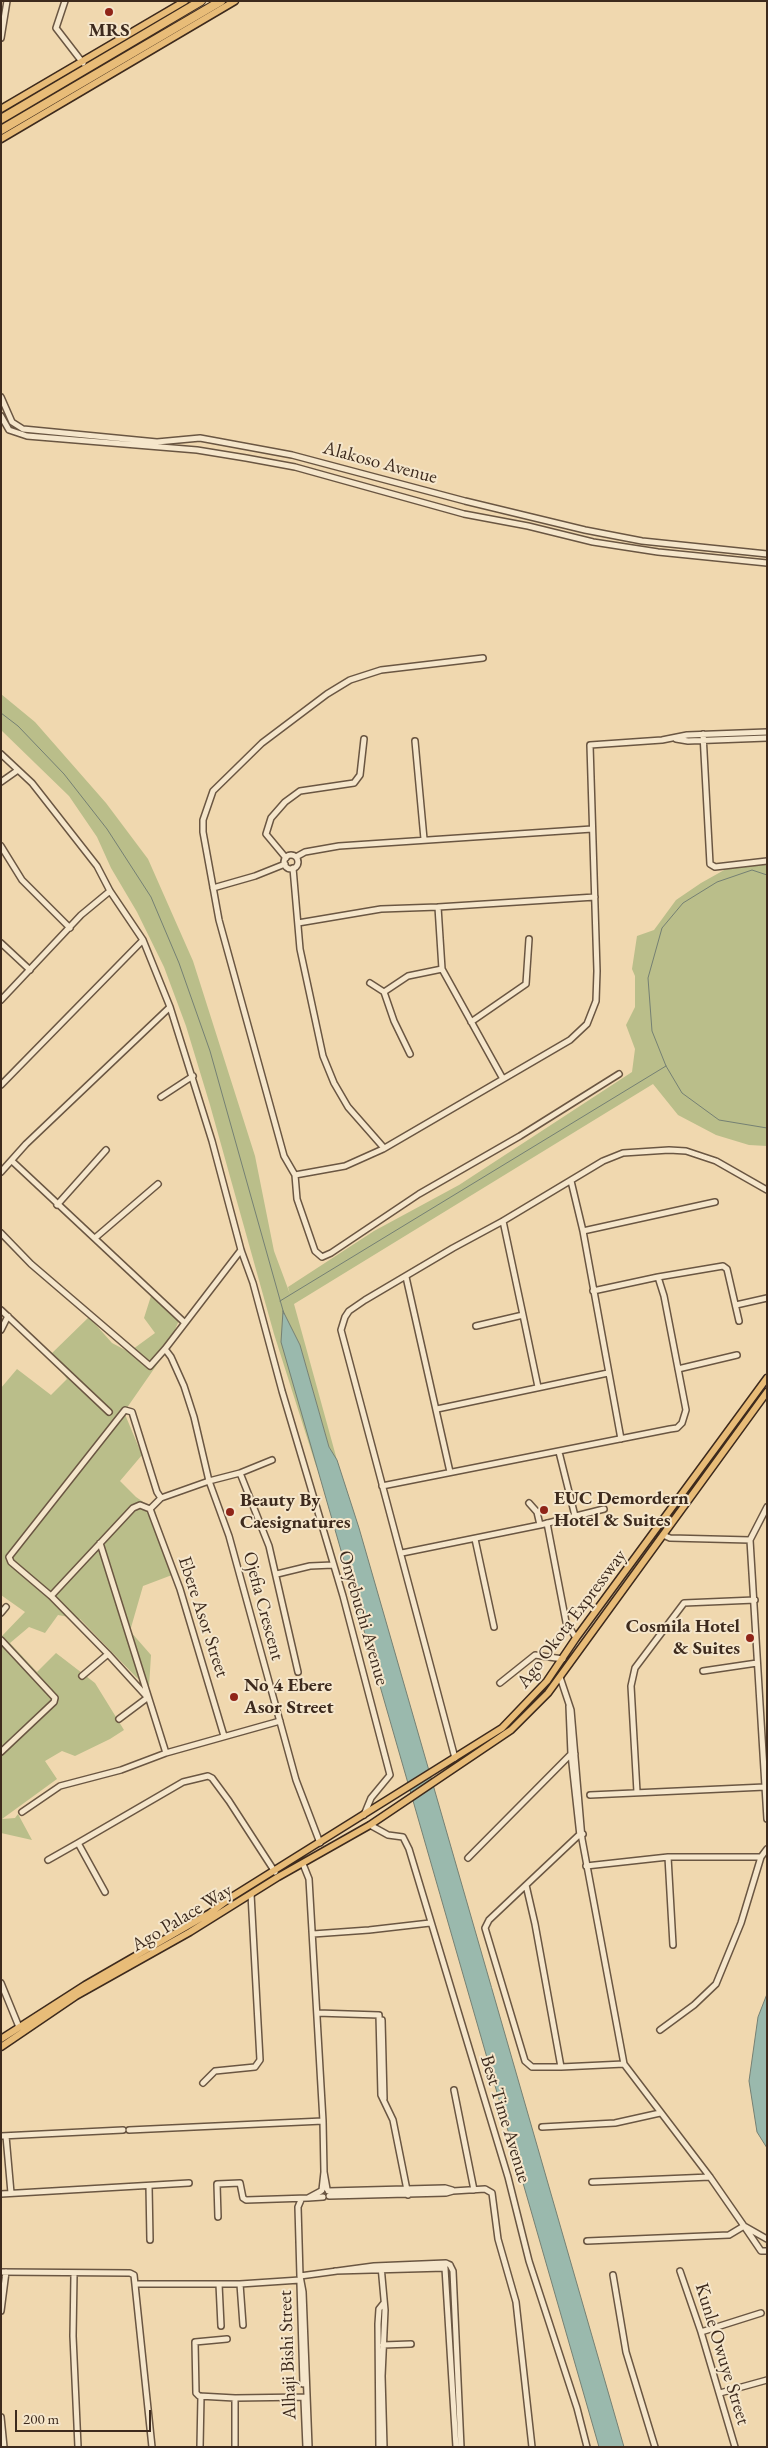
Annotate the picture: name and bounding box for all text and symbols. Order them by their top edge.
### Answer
marker: MRS [103,6,115,18]
place label: MRS [88,20,130,42]
street label: Alakoso Avenue [320,437,440,489]
place label: EUC Demordern Hotel & Suites [554,1488,689,1532]
place label: Beauty By Caesignatures [240,1490,350,1534]
marker: EUC Demordern Hotel & Suites [538,1504,550,1516]
marker: Beauty By Caesignatures [224,1506,236,1518]
street label: Ago Okota Expressway [512,1545,632,1693]
street label: Onyebuchi Avenue [333,1548,393,1688]
street label: Ojefia Crescent [238,1549,288,1663]
street label: Ebere Asor Street [173,1554,233,1680]
place label: Cosmila Hotel & Suites [626,1616,740,1660]
marker: Cosmila Hotel & Suites [744,1632,756,1644]
place label: No 4 Ebere Asor Street [244,1675,334,1719]
marker: No 4 Ebere Asor Street [228,1691,240,1703]
street label: Ago Palace Way [127,1879,237,1957]
street label: Best Time Avenue [475,2052,535,2186]
street label: Kunle Owuye Street [690,2280,754,2428]
street label: Alhaji Bishi Street [274,2290,302,2420]
scale bar [18,2400,154,2432]
text: 200 m [23,2409,59,2428]

